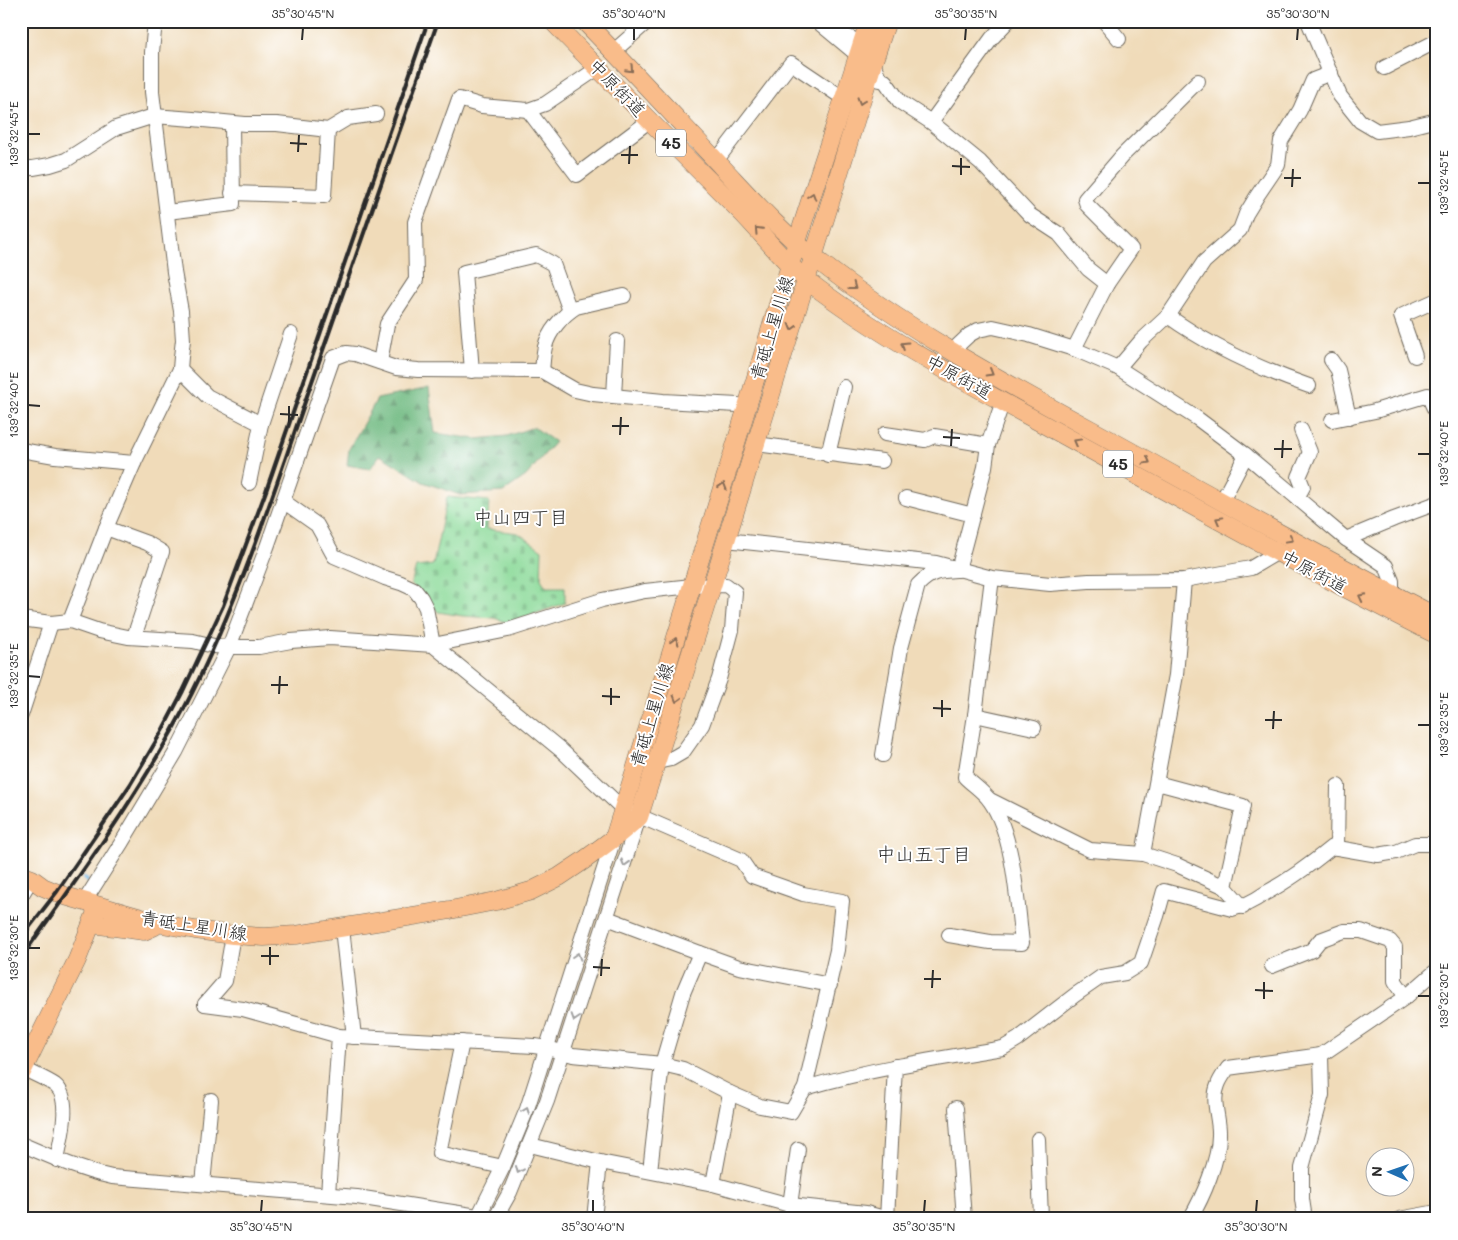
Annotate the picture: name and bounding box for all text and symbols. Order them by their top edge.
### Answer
text: 35°30'45"N [272,5,334,21]
text: 35°30'40"N [602,5,666,21]
text: 35°30'35"N [935,5,997,21]
text: 35°30'30"N [1266,5,1330,21]
street label: 中原街道 [584,53,651,122]
one-way arrow [624,63,633,72]
one-way arrow [857,96,867,105]
text: 139°32'45"E [5,101,21,167]
road number: 45 [656,130,686,156]
text: 139°32'45"E [1435,150,1451,216]
one-way arrow [806,193,816,201]
one-way arrow [755,227,764,236]
street label: 青砥上星川線 [744,273,798,383]
one-way arrow [847,281,856,289]
one-way arrow [788,322,798,330]
one-way arrow [901,342,910,352]
street label: 中原街道 [922,348,997,404]
one-way arrow [985,367,994,377]
text: 139°32'40"E [5,372,21,438]
text: 139°32'40"E [1435,421,1451,487]
one-way arrow [1073,438,1082,448]
road number: 45 [1103,450,1133,478]
one-way arrow [1142,455,1151,465]
one-way arrow [717,482,727,491]
district label: 中山四丁目 [473,504,569,529]
one-way arrow [1215,516,1224,526]
one-way arrow [1285,533,1294,543]
street label: 中原街道 [1277,544,1352,599]
one-way arrow [1358,593,1367,603]
one-way arrow [669,638,679,646]
text: 139°32'35"E [5,643,21,709]
street label: 青砥上星川線 [624,660,678,770]
text: 139°32'35"E [1435,692,1451,758]
one-way arrow [672,695,682,703]
district label: 中山五丁目 [876,841,972,866]
one-way arrow [620,859,630,867]
street label: 青砥上星川線 [139,905,249,945]
text: 139°32'30"E [5,915,21,981]
one-way arrow [571,953,581,961]
text: 139°32'30"E [1435,963,1451,1029]
one-way arrow [570,1013,580,1022]
one-way arrow [520,1107,530,1116]
north arrow [1366,1148,1416,1198]
one-way arrow [514,1165,525,1174]
text: N [1367,1166,1386,1177]
text: 35°30'45"N [230,1218,292,1234]
text: 35°30'40"N [561,1218,625,1234]
text: 35°30'35"N [893,1218,955,1234]
text: 35°30'30"N [1224,1218,1288,1234]

